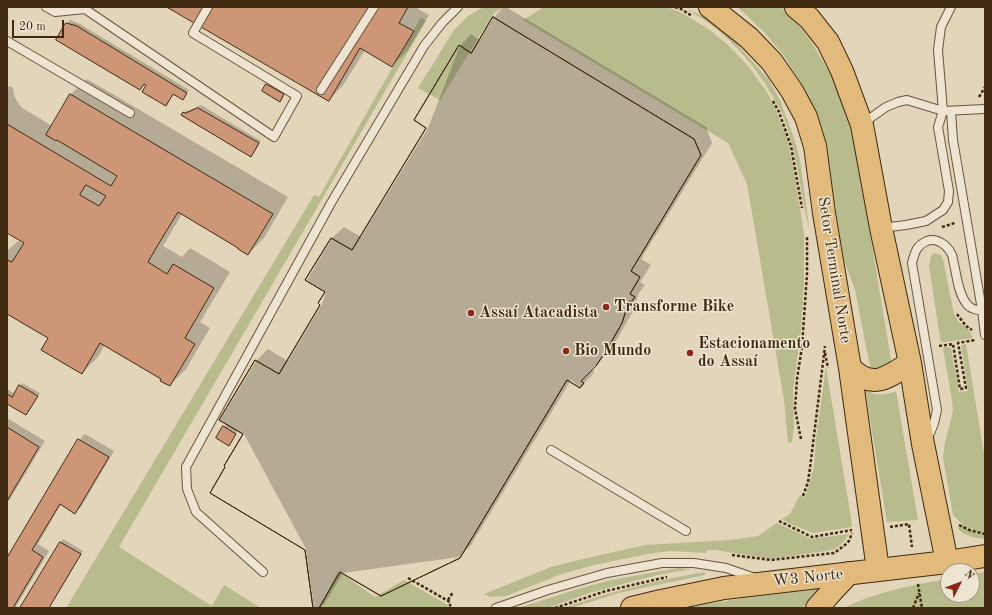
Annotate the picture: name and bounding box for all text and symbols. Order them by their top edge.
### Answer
scale bar [14,12,66,38]
text: 20 m [19,21,46,33]
street label: Setor Terminal Norte [813,195,855,345]
place label: Transforme Bike [614,297,734,317]
marker: Transforme Bike [601,302,611,312]
place label: Assaí Atacadista [479,303,598,323]
marker: Assaí Atacadista [466,308,476,318]
place label: Estacionamento do Assaí [698,334,810,372]
place label: Bio Mundo [574,341,651,361]
marker: Bio Mundo [561,346,571,356]
marker: Estacionamento do Assaí [685,348,695,358]
north arrow [940,563,980,603]
street label: W3 Norte [772,565,844,591]
text: N [962,569,975,582]

